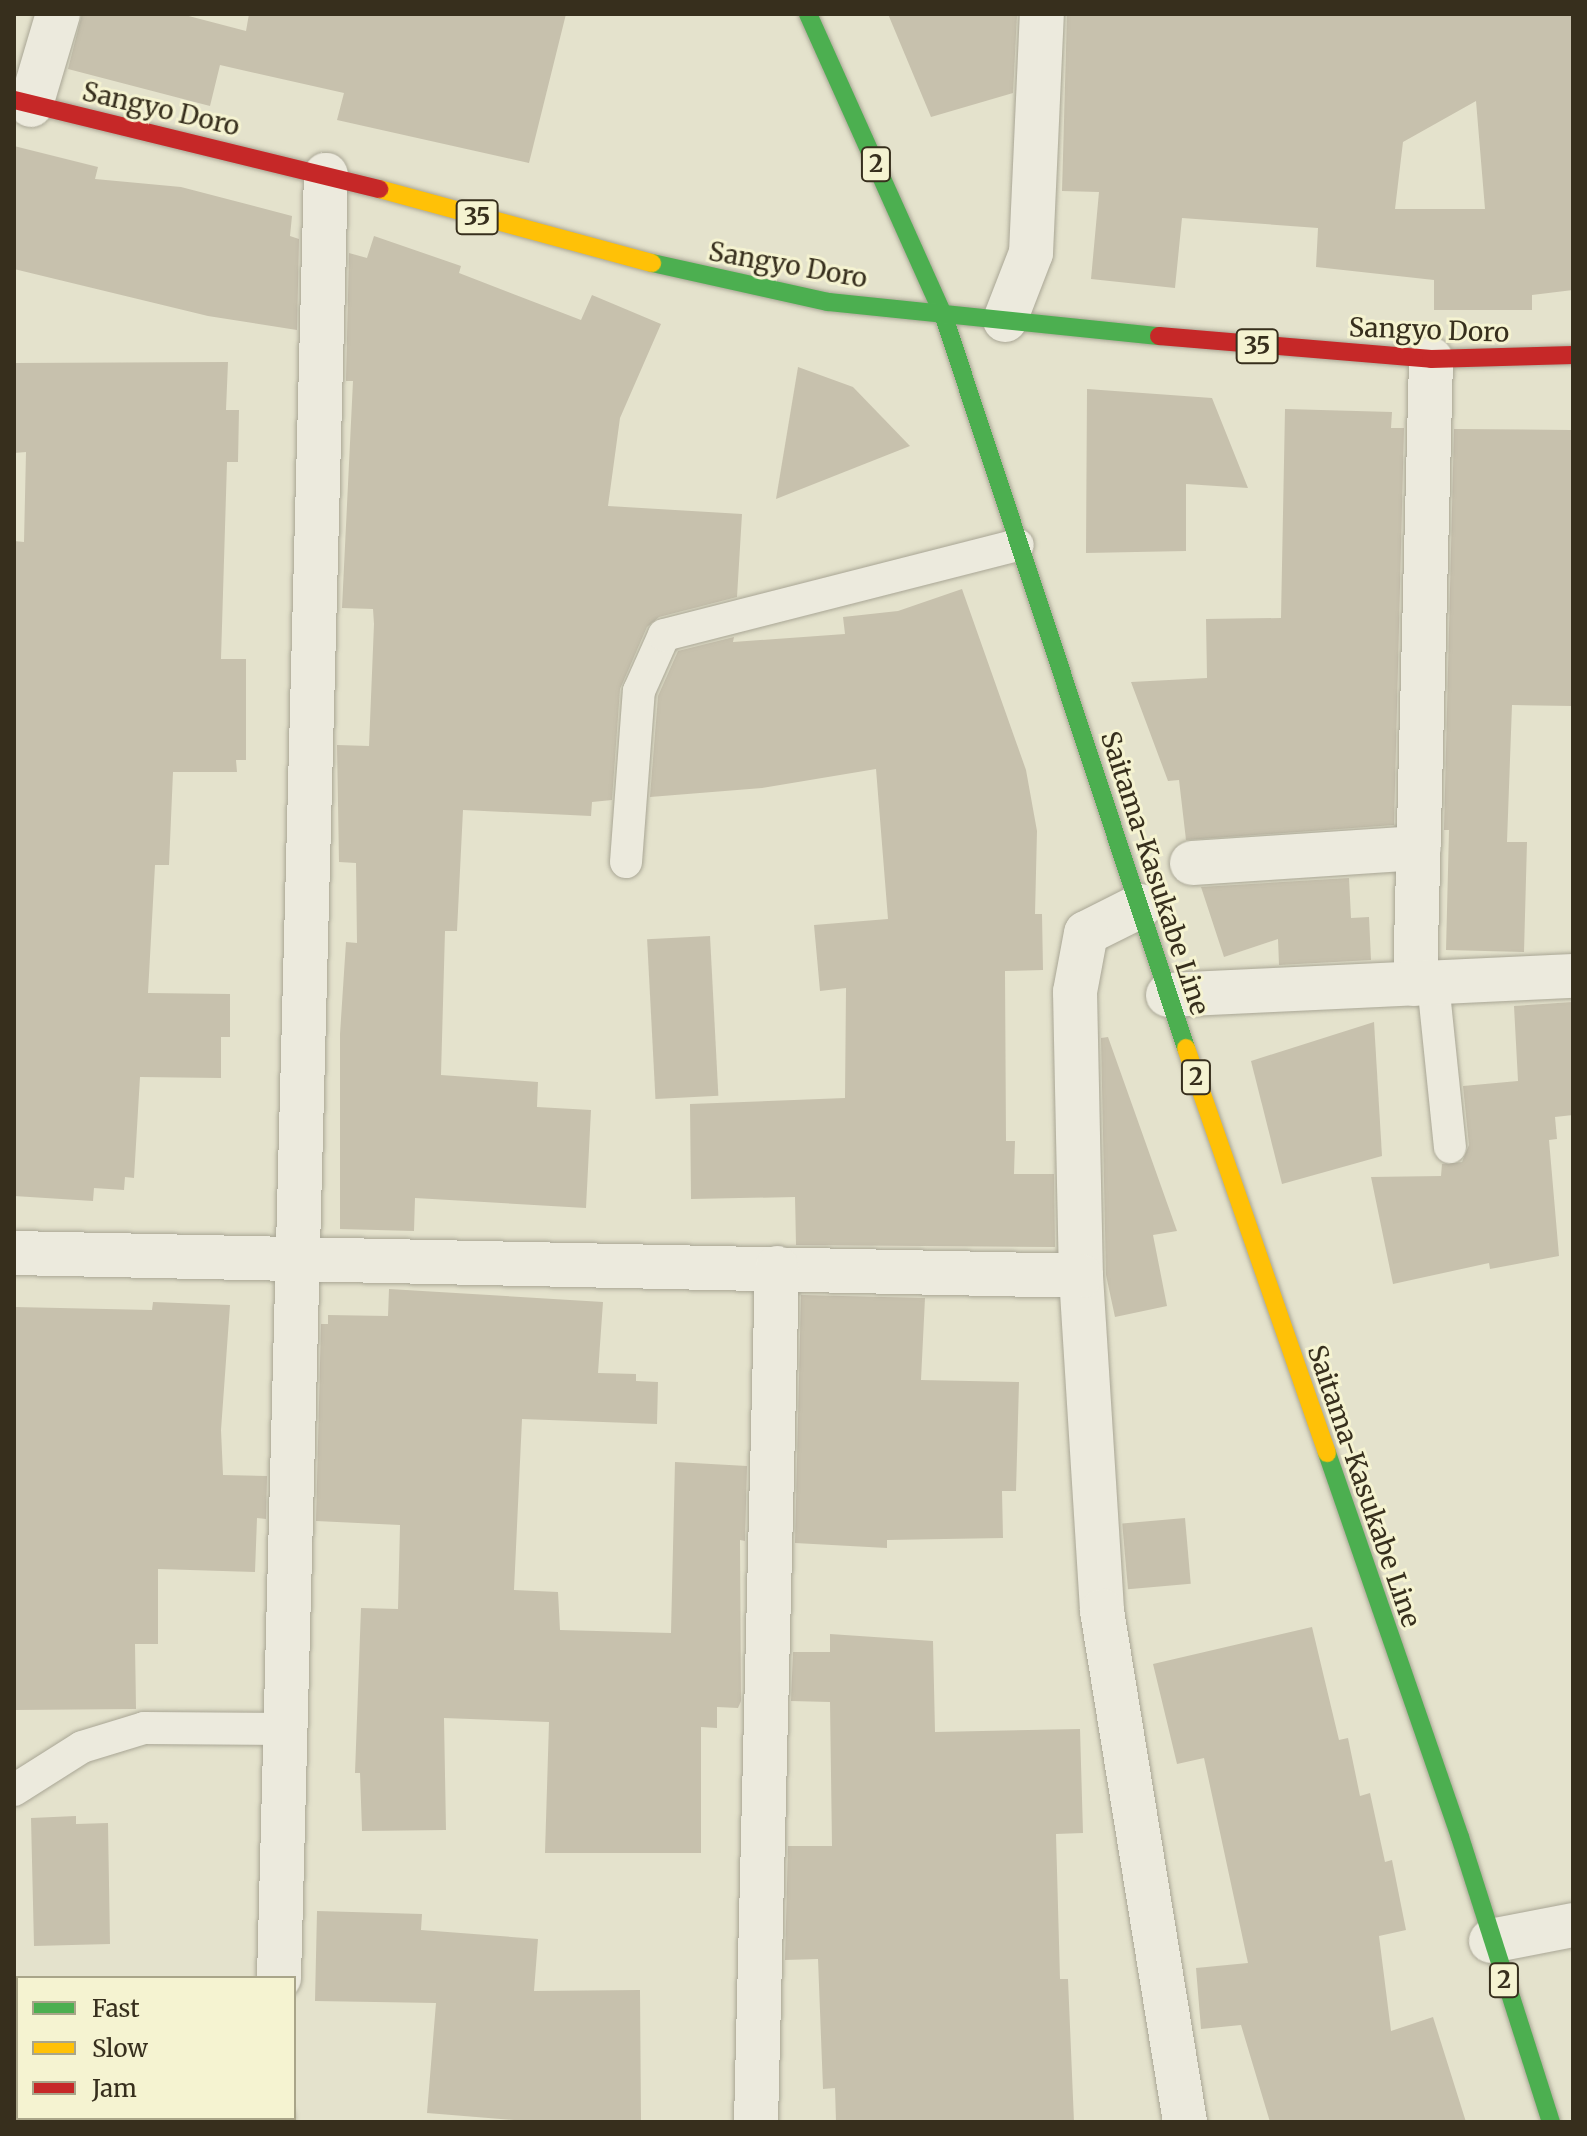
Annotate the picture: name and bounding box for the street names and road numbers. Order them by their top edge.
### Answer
street label: Sangyo Doro [79,76,243,142]
road number: 2 [860,144,892,184]
road number: 35 [455,197,499,237]
street label: Sangyo Doro [706,236,870,294]
street label: Sangyo Doro [1348,312,1510,348]
road number: 35 [1235,326,1279,366]
street label: Saitama-Kasukabe Line [1094,727,1216,1019]
road number: 2 [1180,1057,1212,1097]
street label: Saitama-Kasukabe Line [1301,1341,1427,1631]
road number: 2 [1488,1960,1520,2000]

